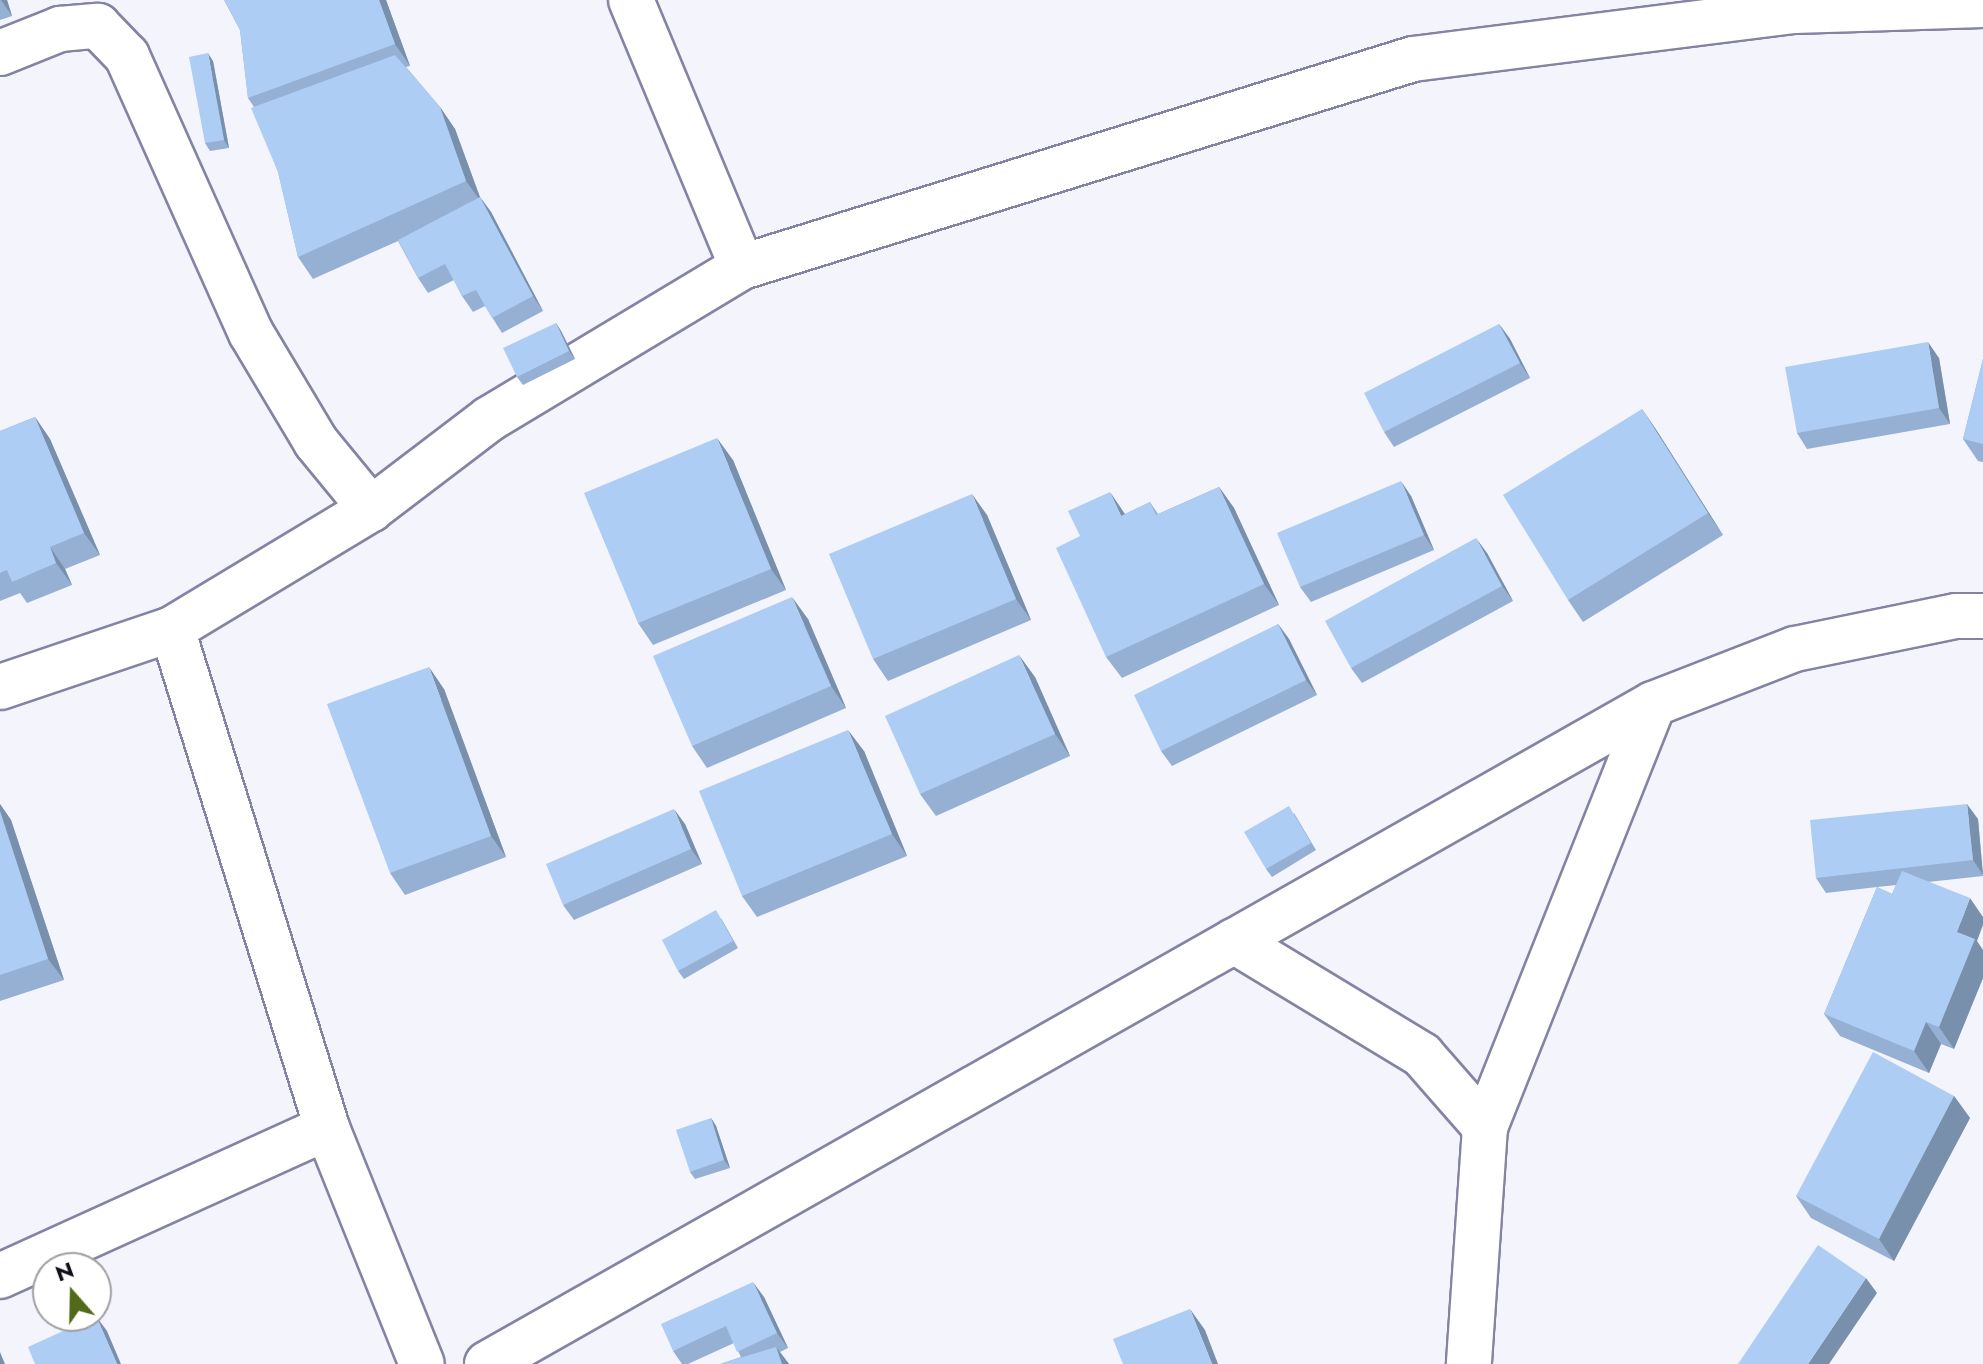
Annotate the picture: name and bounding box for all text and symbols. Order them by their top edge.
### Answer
north arrow [32,1252,112,1332]
text: N [51,1253,78,1289]

